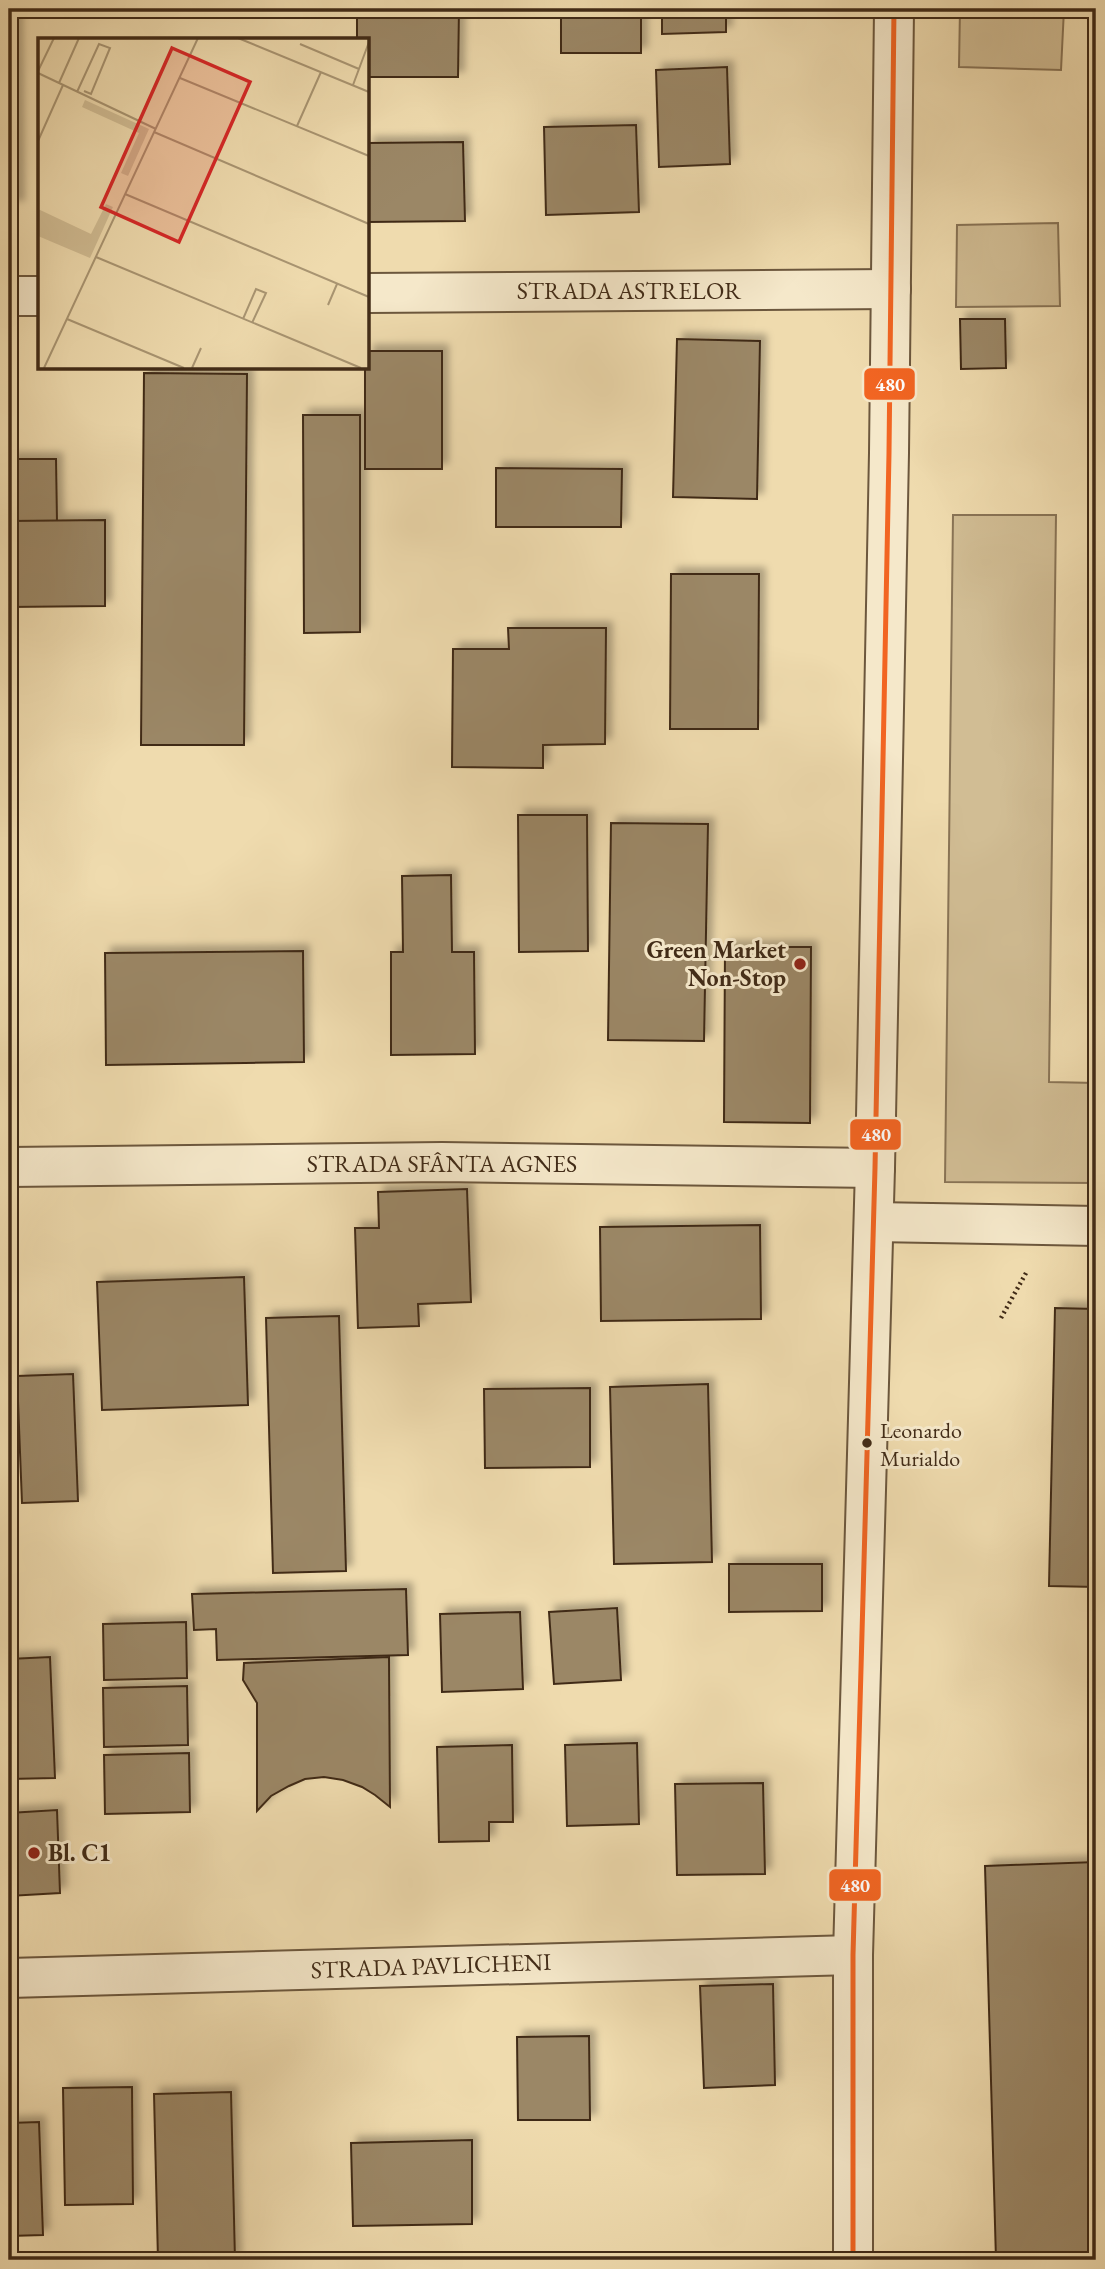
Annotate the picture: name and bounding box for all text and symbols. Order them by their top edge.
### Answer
inset map [38,38,369,369]
street label: STRADA ASTRELOR [517,275,742,306]
line badge: 480 [863,367,916,401]
text: 480 [875,372,905,397]
place label: Green Market Non-Stop [647,934,786,993]
marker: Green Market Non-Stop [792,956,808,972]
line badge: 480 [849,1118,902,1151]
text: 480 [861,1122,891,1147]
street label: STRADA SFÂNTA AGNES [307,1148,577,1179]
place label: Leonardo Murialdo [880,1416,962,1473]
marker: Leonardo Murialdo [860,1436,874,1450]
place label: Bl. C1 [48,1837,111,1868]
marker: Bl. C1 [26,1845,42,1861]
line badge: 480 [828,1868,882,1902]
text: 480 [840,1873,870,1898]
street label: STRADA PAVLICHENI [310,1946,552,1985]

